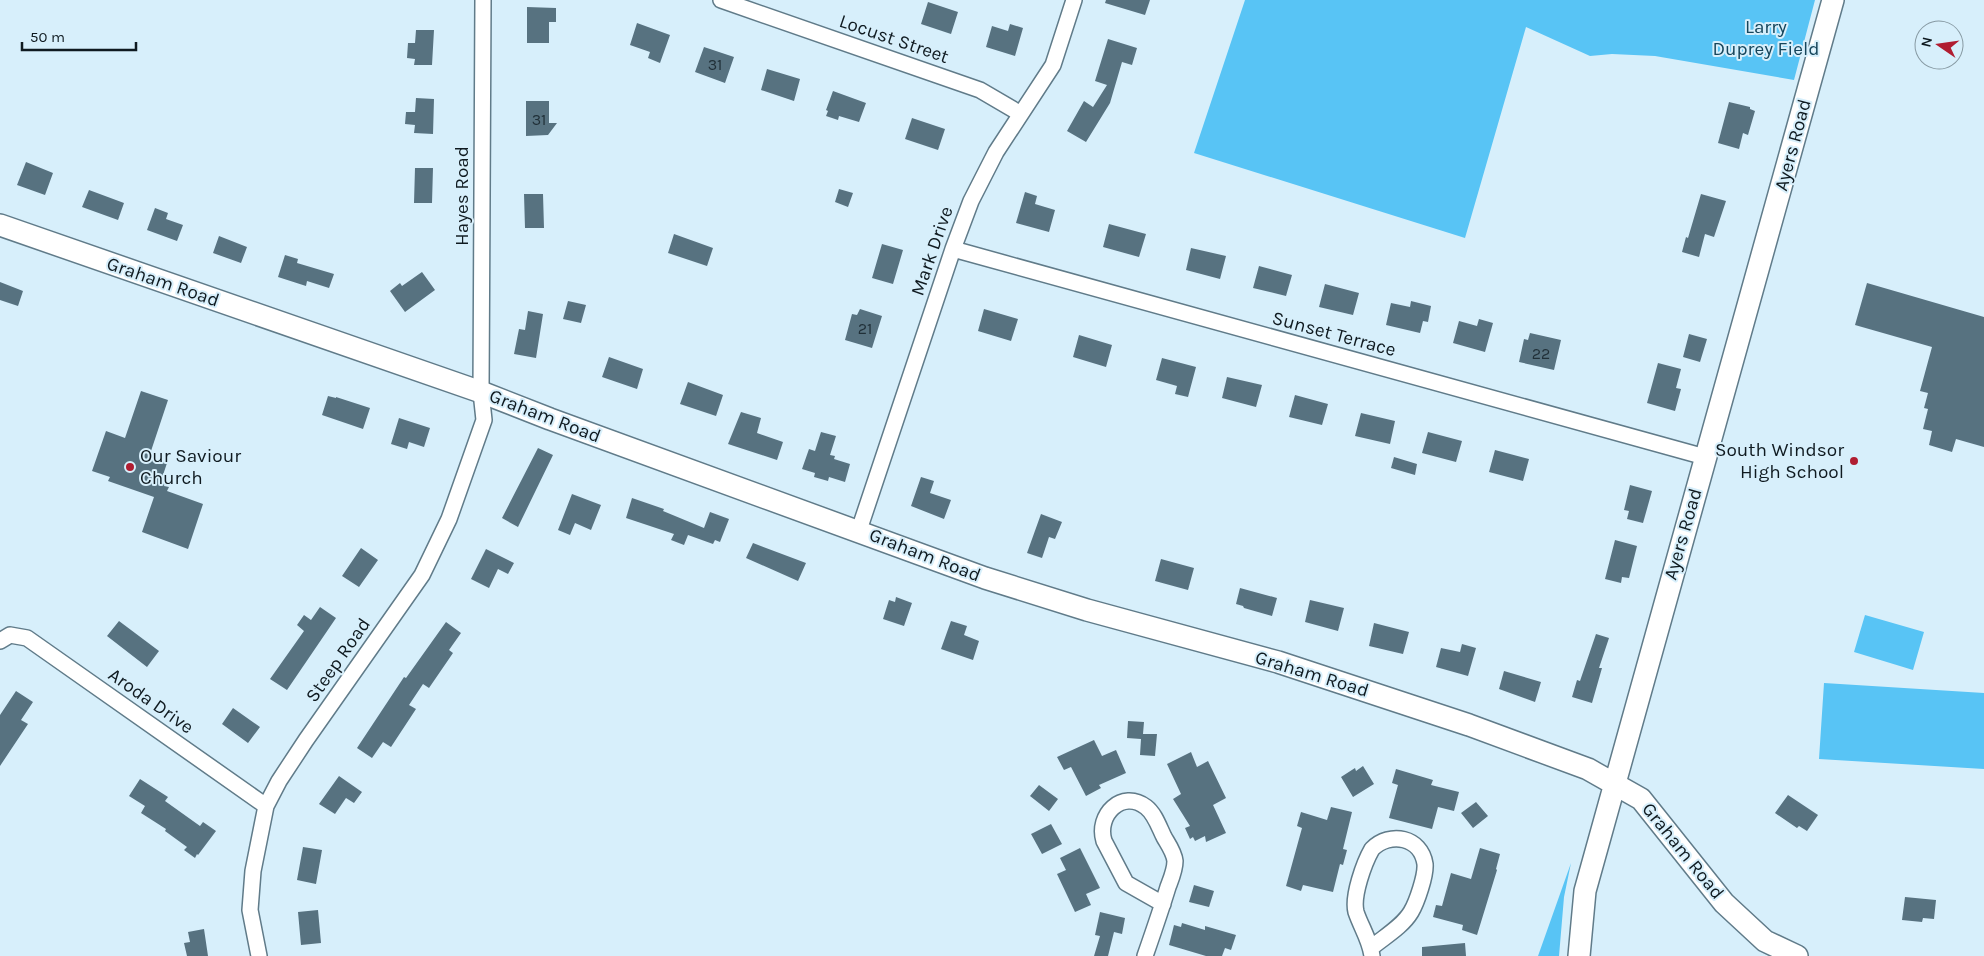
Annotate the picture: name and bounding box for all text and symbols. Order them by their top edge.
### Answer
street label: Locust Street [836,10,952,68]
park label: Larry Duprey Field [1712,16,1820,60]
scale bar [22,20,136,52]
north arrow [1914,20,1964,70]
text: 50 m [30,28,65,46]
text: N [1917,35,1936,49]
house number: 31 [708,55,722,74]
street label: Ayers Road [1770,97,1816,193]
house number: 31 [532,110,546,129]
street label: Hayes Road [451,146,473,246]
street label: Mark Drive [906,203,958,299]
street label: Graham Road [104,252,222,312]
street label: Sunset Terrace [1270,307,1398,361]
house number: 21 [858,319,872,338]
house number: 22 [1532,344,1550,363]
street label: Graham Road [486,385,604,447]
place label: South Windsor High School [1715,439,1844,483]
place label: Our Saviour Church [140,445,241,489]
marker: South Windsor High School [1848,455,1860,467]
marker: Our Saviour Church [124,461,136,473]
street label: Ayers Road [1659,486,1707,582]
street label: Graham Road [866,524,984,586]
street label: Steep Road [301,614,375,706]
street label: Graham Road [1253,646,1371,702]
street label: Aroda Drive [104,664,198,738]
street label: Graham Road [1637,798,1729,904]

